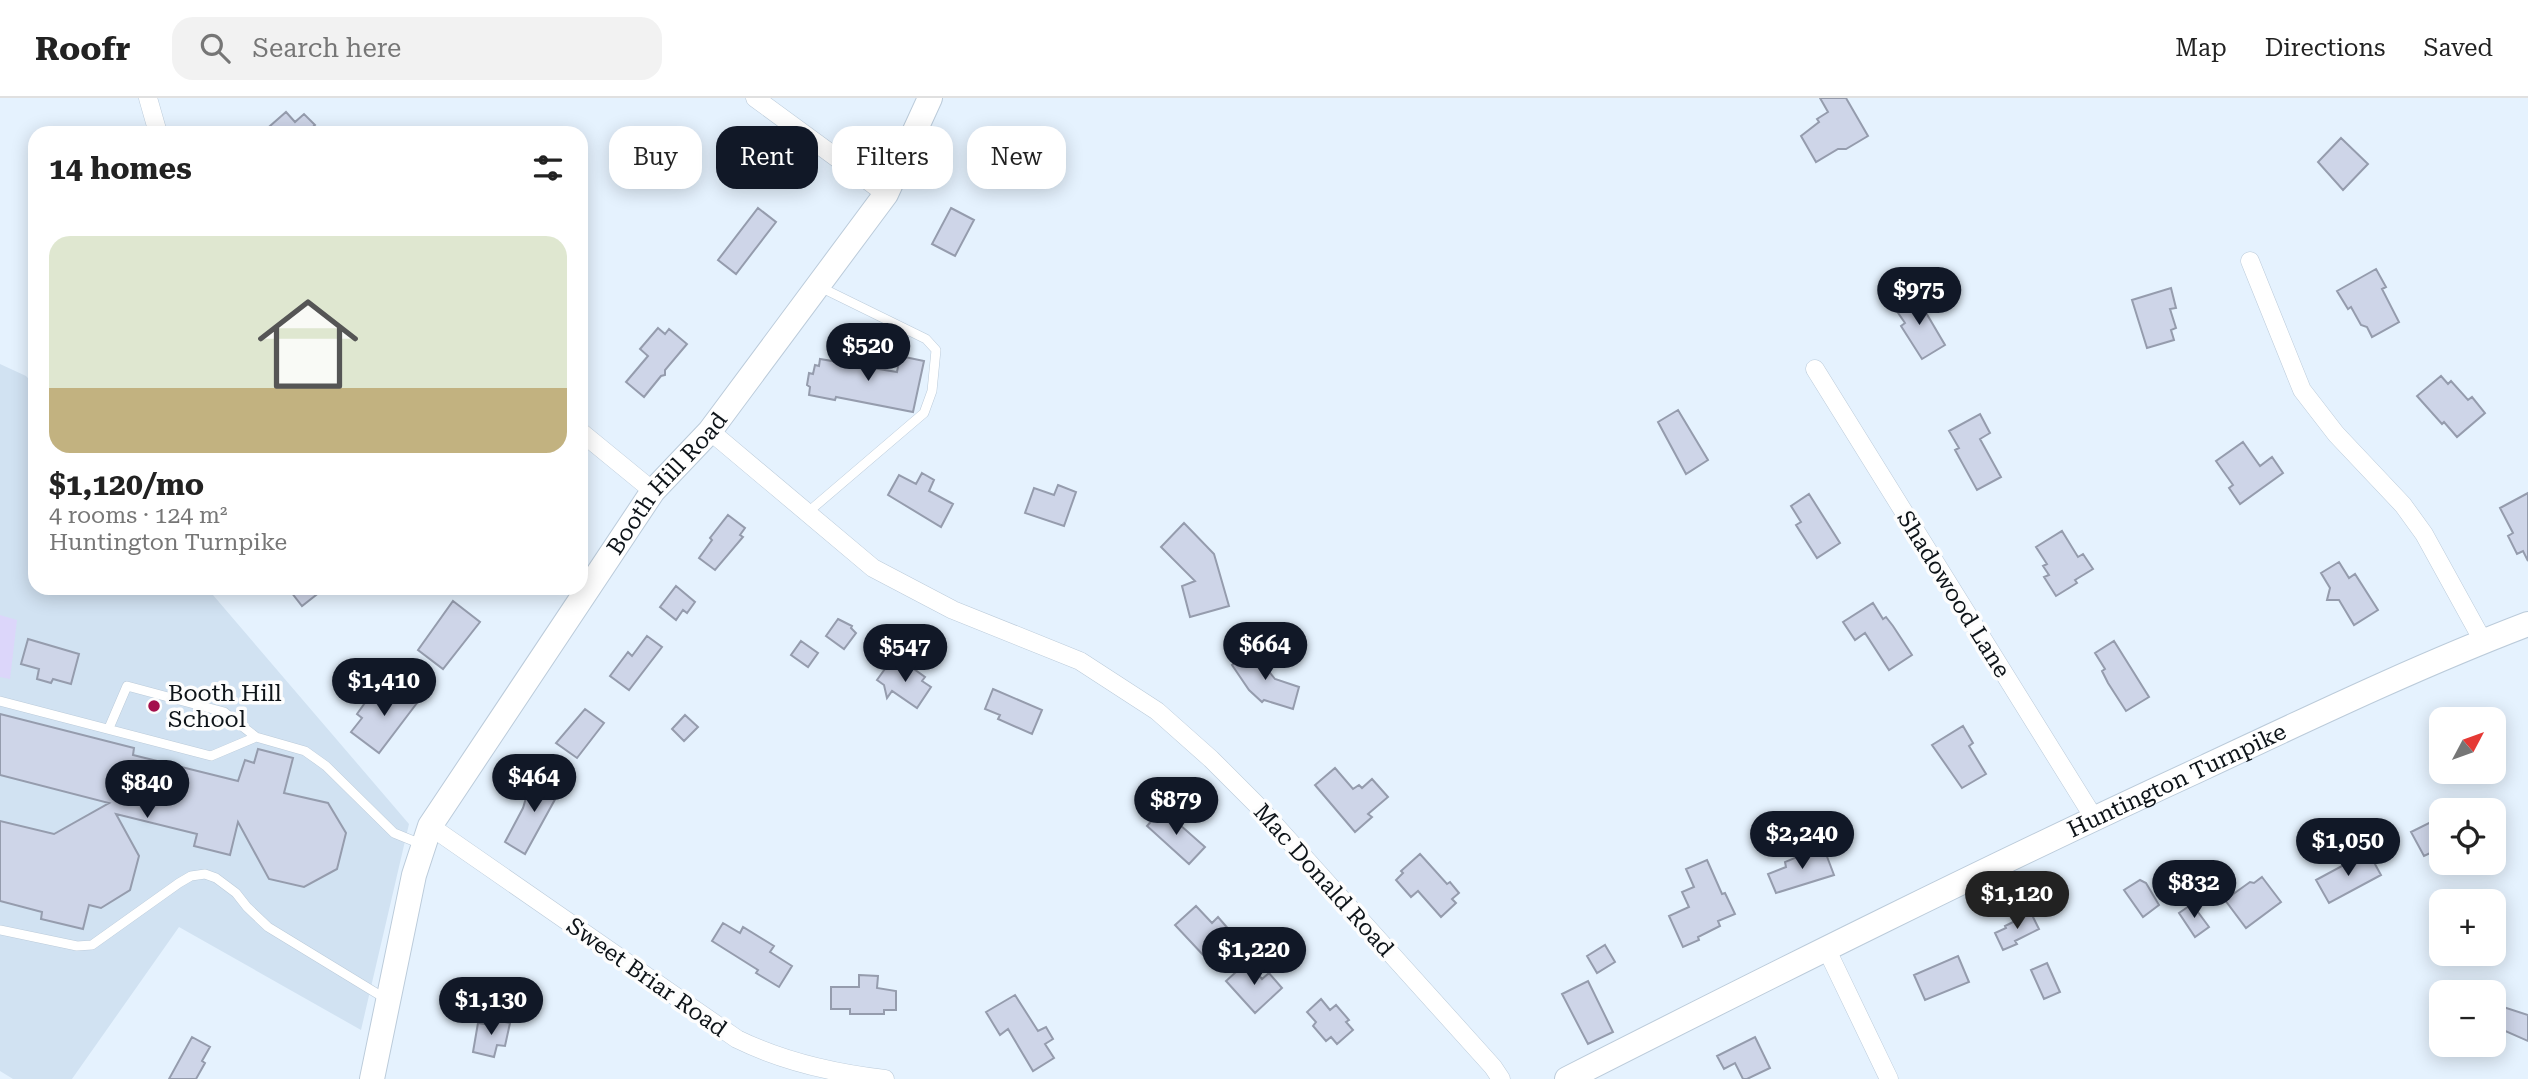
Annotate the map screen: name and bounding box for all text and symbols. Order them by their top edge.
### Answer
search box [172,17,662,80]
text: Roofr [35,29,130,68]
icon: search [196,29,234,67]
text: Search here [252,33,401,63]
text: Map [2175,34,2227,62]
text: Directions [2265,34,2385,62]
text: Saved [2423,34,2493,62]
chip: Buy [609,126,702,189]
chip: Rent [716,126,818,189]
chip: Filters [832,126,953,189]
chip: New [967,126,1066,189]
icon: filters [529,149,567,187]
text: 14 homes [49,151,192,186]
pin: $975 [1878,268,1960,327]
text: $975 [1893,276,1945,303]
icon: home [245,281,371,407]
pin: $520 [827,324,909,383]
text: $520 [842,332,894,359]
street label: Booth Hill Road [602,407,733,560]
text: $1,120/mo [49,467,204,502]
text: 4 rooms · 124 m² [49,502,227,529]
street label: Shadowood Lane [1891,506,2016,683]
text: Huntington Turnpike [49,529,287,556]
pin: $664 [1224,622,1306,682]
pin: $547 [864,624,946,684]
text: $664 [1239,631,1291,658]
text: $547 [879,633,931,660]
pin: $1,410 [327,658,441,718]
text: $1,410 [348,667,420,694]
place label: Booth Hill School [168,680,282,733]
marker: Booth Hill School [146,698,162,714]
north arrow [2429,707,2506,784]
map controls [2429,707,2506,1057]
street label: Huntington Turnpike [2063,718,2291,843]
pin: $464 [493,754,575,814]
pin: $840 [106,760,188,820]
text: $464 [508,763,560,790]
text: $840 [121,769,173,796]
pin: $879 [1135,778,1217,837]
text: $879 [1150,786,1202,813]
street label: Mac Donald Road [1248,798,1399,962]
button: locate [2429,798,2506,875]
pin: $2,240 [1745,812,1859,871]
pin: $1,050 [2291,818,2405,878]
text: $2,240 [1766,820,1838,847]
text: $1,050 [2312,827,2384,854]
pin: $832 [2153,860,2235,920]
text: $832 [2168,869,2220,896]
pin: $1,120 [1960,872,2074,931]
text: $1,120 [1981,880,2053,907]
button: + [2429,889,2506,966]
street label: Sweet Briar Road [562,912,732,1043]
pin: $1,220 [1197,928,1311,987]
text: $1,220 [1218,936,1290,963]
pin: $1,130 [434,978,548,1037]
button: − [2429,980,2506,1057]
text: $1,130 [455,986,527,1013]

